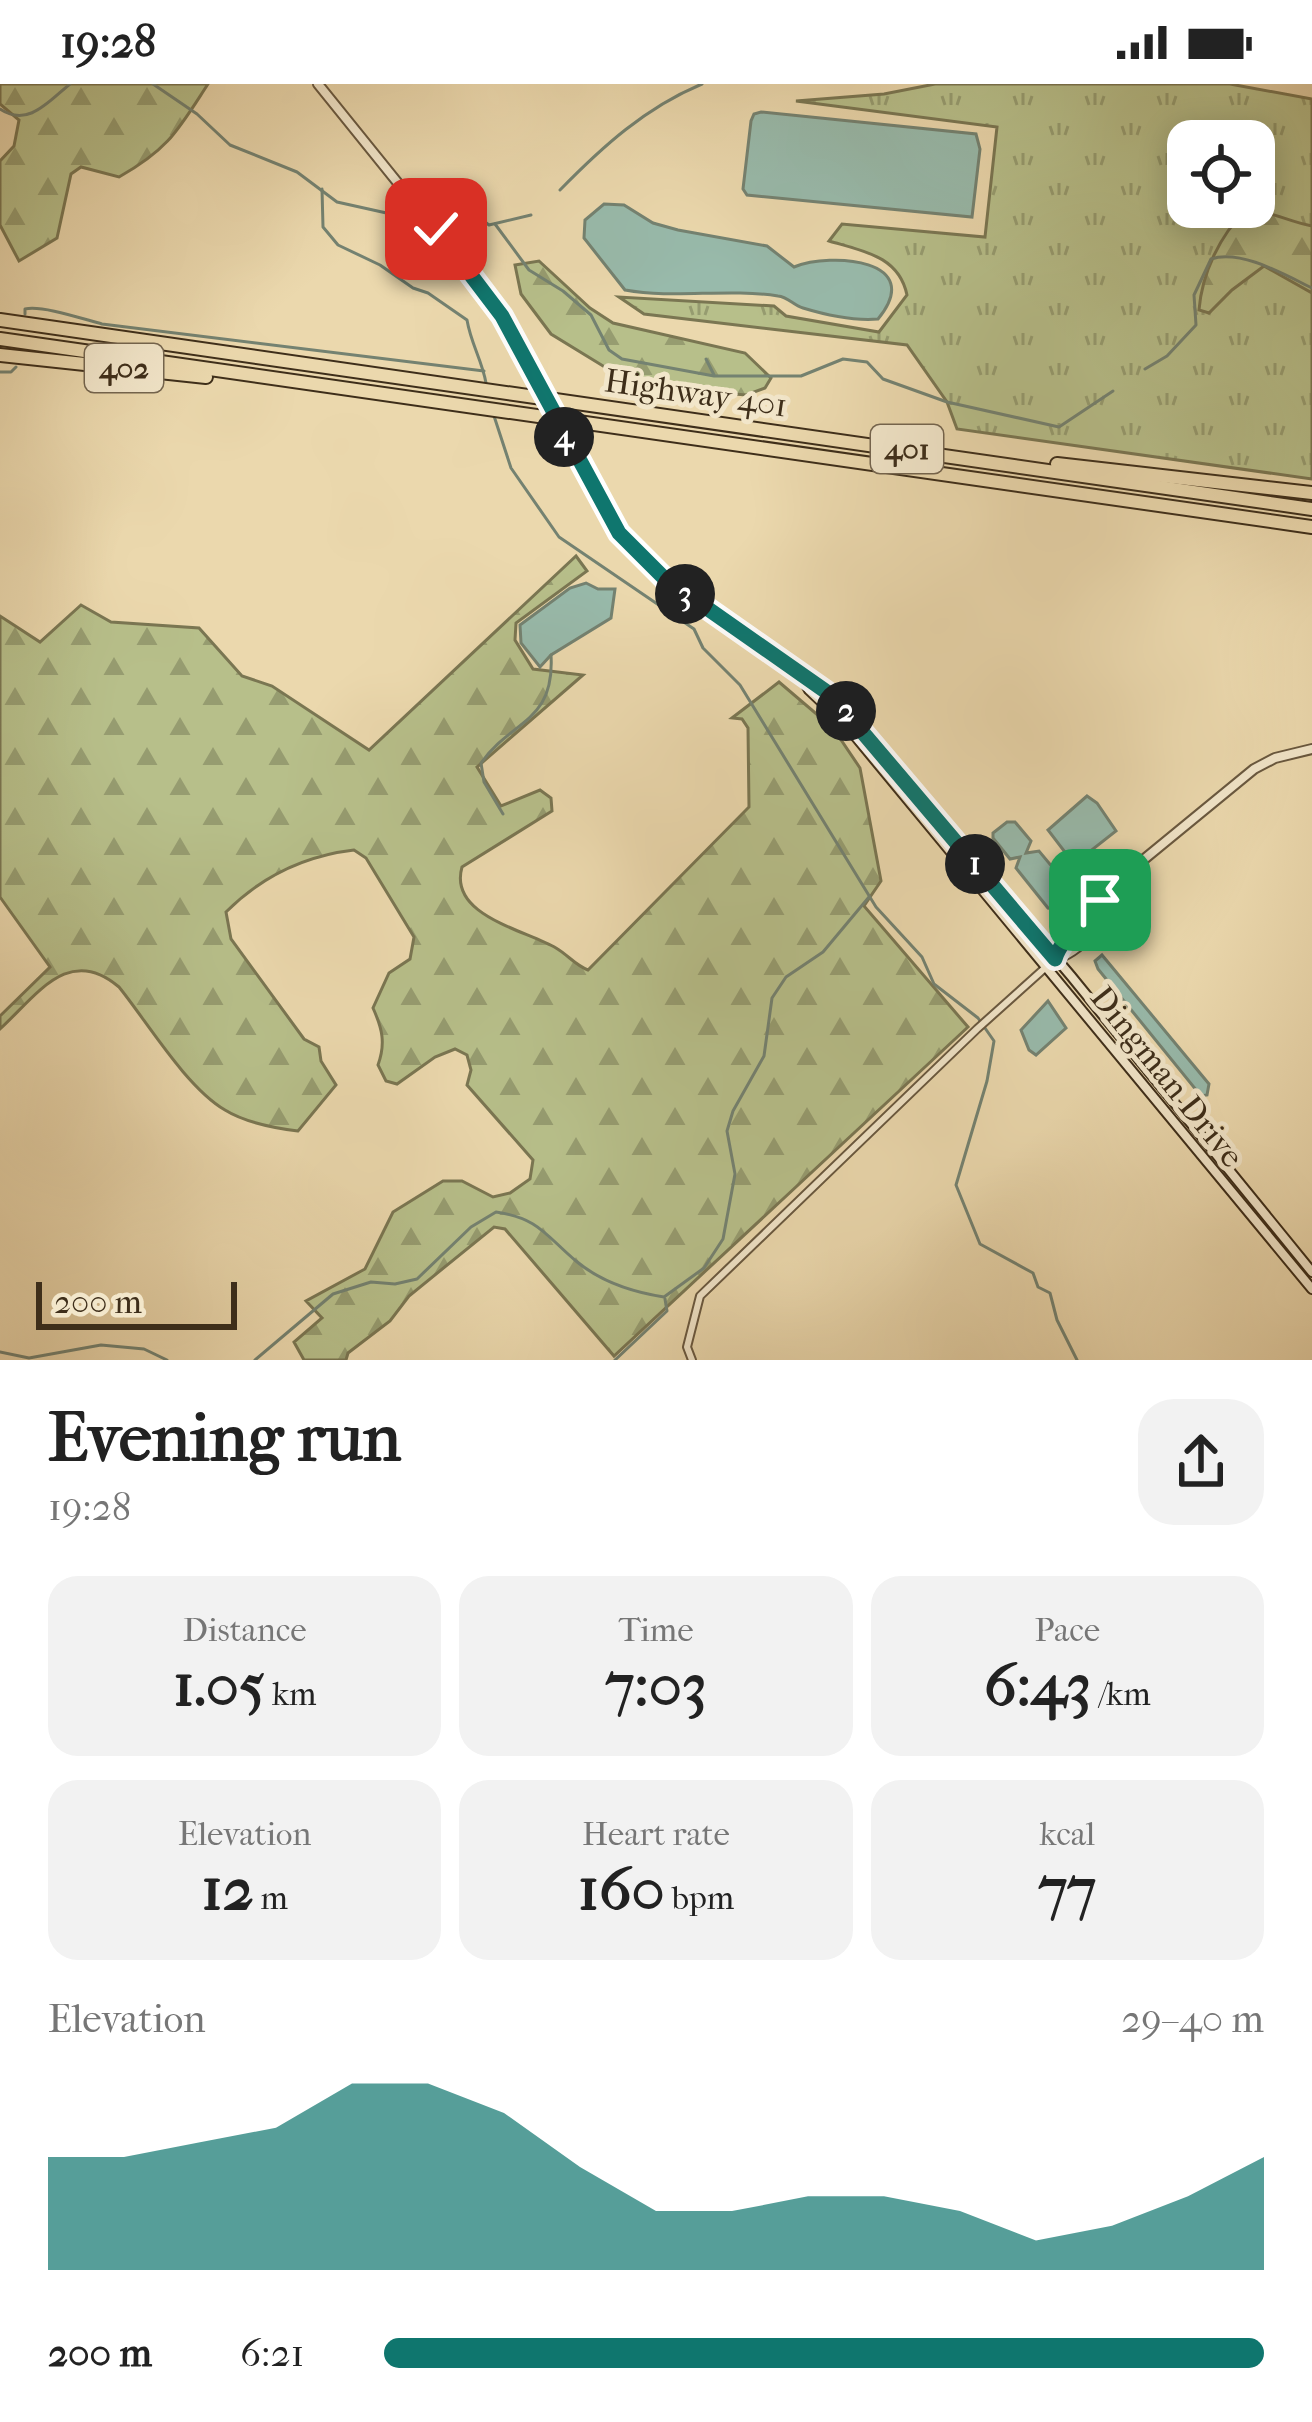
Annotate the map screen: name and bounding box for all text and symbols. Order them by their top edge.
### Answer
text: 19:28 [60,16,156,69]
map controls [1167,120,1275,228]
button: locate [1167,120,1275,228]
pin [385,178,487,280]
icon: check [403,196,469,262]
road number: 402 [85,344,163,392]
street label: Highway 401 [602,361,790,426]
pin: 4 [534,407,594,467]
text: 4 [554,417,574,456]
road number: 401 [871,425,943,473]
pin: 3 [655,564,715,624]
text: 3 [678,574,692,613]
pin: 2 [816,681,876,741]
text: 2 [838,691,854,730]
pin: 1 [945,834,1005,894]
text: 1 [969,844,981,883]
pin [1049,849,1151,951]
icon: arrive [1067,867,1133,933]
street label: Dingman Drive [1082,979,1252,1175]
scale bar [36,1276,237,1329]
text: 200 m [54,1283,142,1322]
button: share [1138,1399,1264,1525]
text: Evening run [48,1400,401,1477]
text: 19:28 [48,1484,131,1530]
text: Distance [183,1611,307,1650]
text: Time [618,1611,693,1650]
text: Pace [1034,1611,1100,1650]
text: 1.05 [173,1650,265,1721]
text: 7:03 [605,1650,707,1721]
text: 6:43 [984,1650,1091,1721]
text: km [265,1675,316,1714]
text: /km [1091,1675,1151,1714]
text: Elevation [178,1815,311,1854]
text: Heart rate [582,1815,730,1854]
text: kcal [1040,1815,1095,1854]
text: 12 [201,1854,254,1925]
text: 160 [578,1854,665,1925]
text: 77 [1038,1854,1096,1925]
text: m [254,1879,288,1918]
text: bpm [665,1879,734,1918]
text: Elevation [48,1996,206,2042]
text: 29–40 m [1121,1996,1264,2042]
text: 200 m [48,2330,152,2376]
text: 6:21 [240,2330,305,2376]

